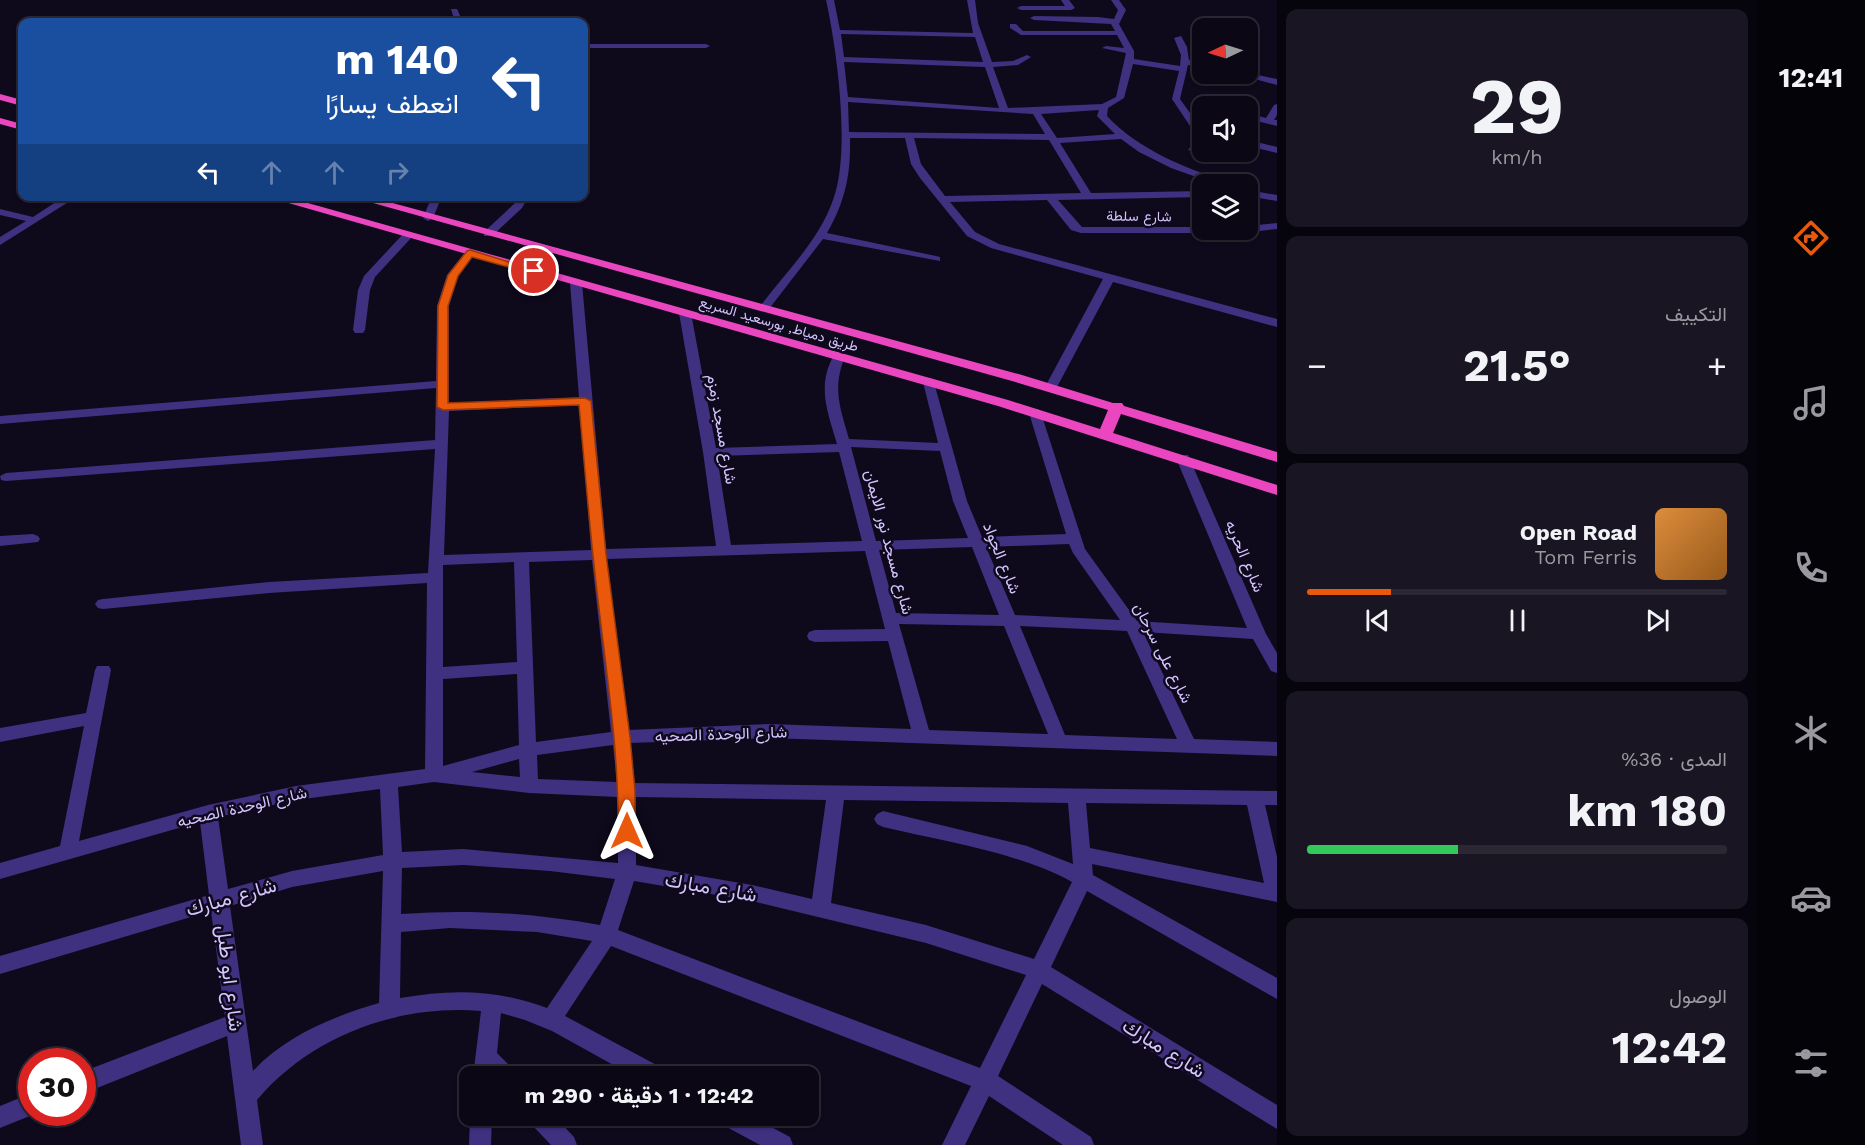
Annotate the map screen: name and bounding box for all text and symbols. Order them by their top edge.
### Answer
north arrow [1192,18,1258,84]
map controls [1192,18,1258,240]
text: 140 m [335,35,459,84]
icon: left [480,42,558,120]
text: 29 [1470,60,1564,152]
text: 12:41 [1779,62,1843,94]
text: انعطف يسارًا [325,88,459,120]
button: sound [1192,96,1258,162]
text: km/h [1491,145,1543,169]
icon: left [192,156,225,189]
icon: ahead [255,156,288,189]
icon: ahead [318,156,351,189]
icon: right [381,156,414,189]
button: layers [1192,174,1258,240]
street label: شارع سلطة [1106,207,1172,228]
icon: directions [1790,217,1832,259]
pin [508,245,559,296]
icon: arrive [517,254,550,287]
street label: طريق دمياط, بورسعيد السريع [697,294,860,357]
text: التكييف [1665,302,1727,326]
text: 21.5° [1463,339,1571,392]
text: − [1307,346,1327,385]
text: + [1707,346,1727,385]
street label: شارع مسجد زمزم [701,372,741,486]
icon: music [1790,382,1832,424]
street label: شارع مسجد نور الايمان [859,468,917,617]
street label: شارع الحريه [1220,517,1269,596]
street label: شارع الجواد [977,520,1025,597]
text: Open Road [1520,520,1637,545]
text: Tom Ferris [1534,545,1637,569]
icon: phone [1790,547,1832,589]
street label: شارع على سرحان [1128,600,1196,707]
icon: previous [1361,604,1394,637]
icon: pause [1501,604,1534,637]
icon: next [1641,604,1674,637]
icon: climate [1790,712,1832,754]
street label: شارع الوحدة الصحيه [655,722,788,748]
text: المدى · 36% [1621,747,1727,771]
street label: شارع الوحدة الصحيه [175,783,309,833]
text: 180 km [1567,784,1727,837]
position arrow [595,799,659,863]
street label: شارع مبارك [663,867,759,909]
street label: شارع مبارك [183,873,280,923]
icon: car [1790,877,1832,919]
street label: شارع ابو طبل [210,924,248,1033]
text: الوصول [1669,984,1727,1008]
street label: شارع مبارك [1117,1013,1210,1085]
text: 12:42 [1612,1021,1727,1074]
icon: filters [1790,1042,1832,1084]
speed limit sign: 30 [18,1048,96,1126]
text: 12:42 · 1 دقيقة · 290 m [524,1083,754,1108]

